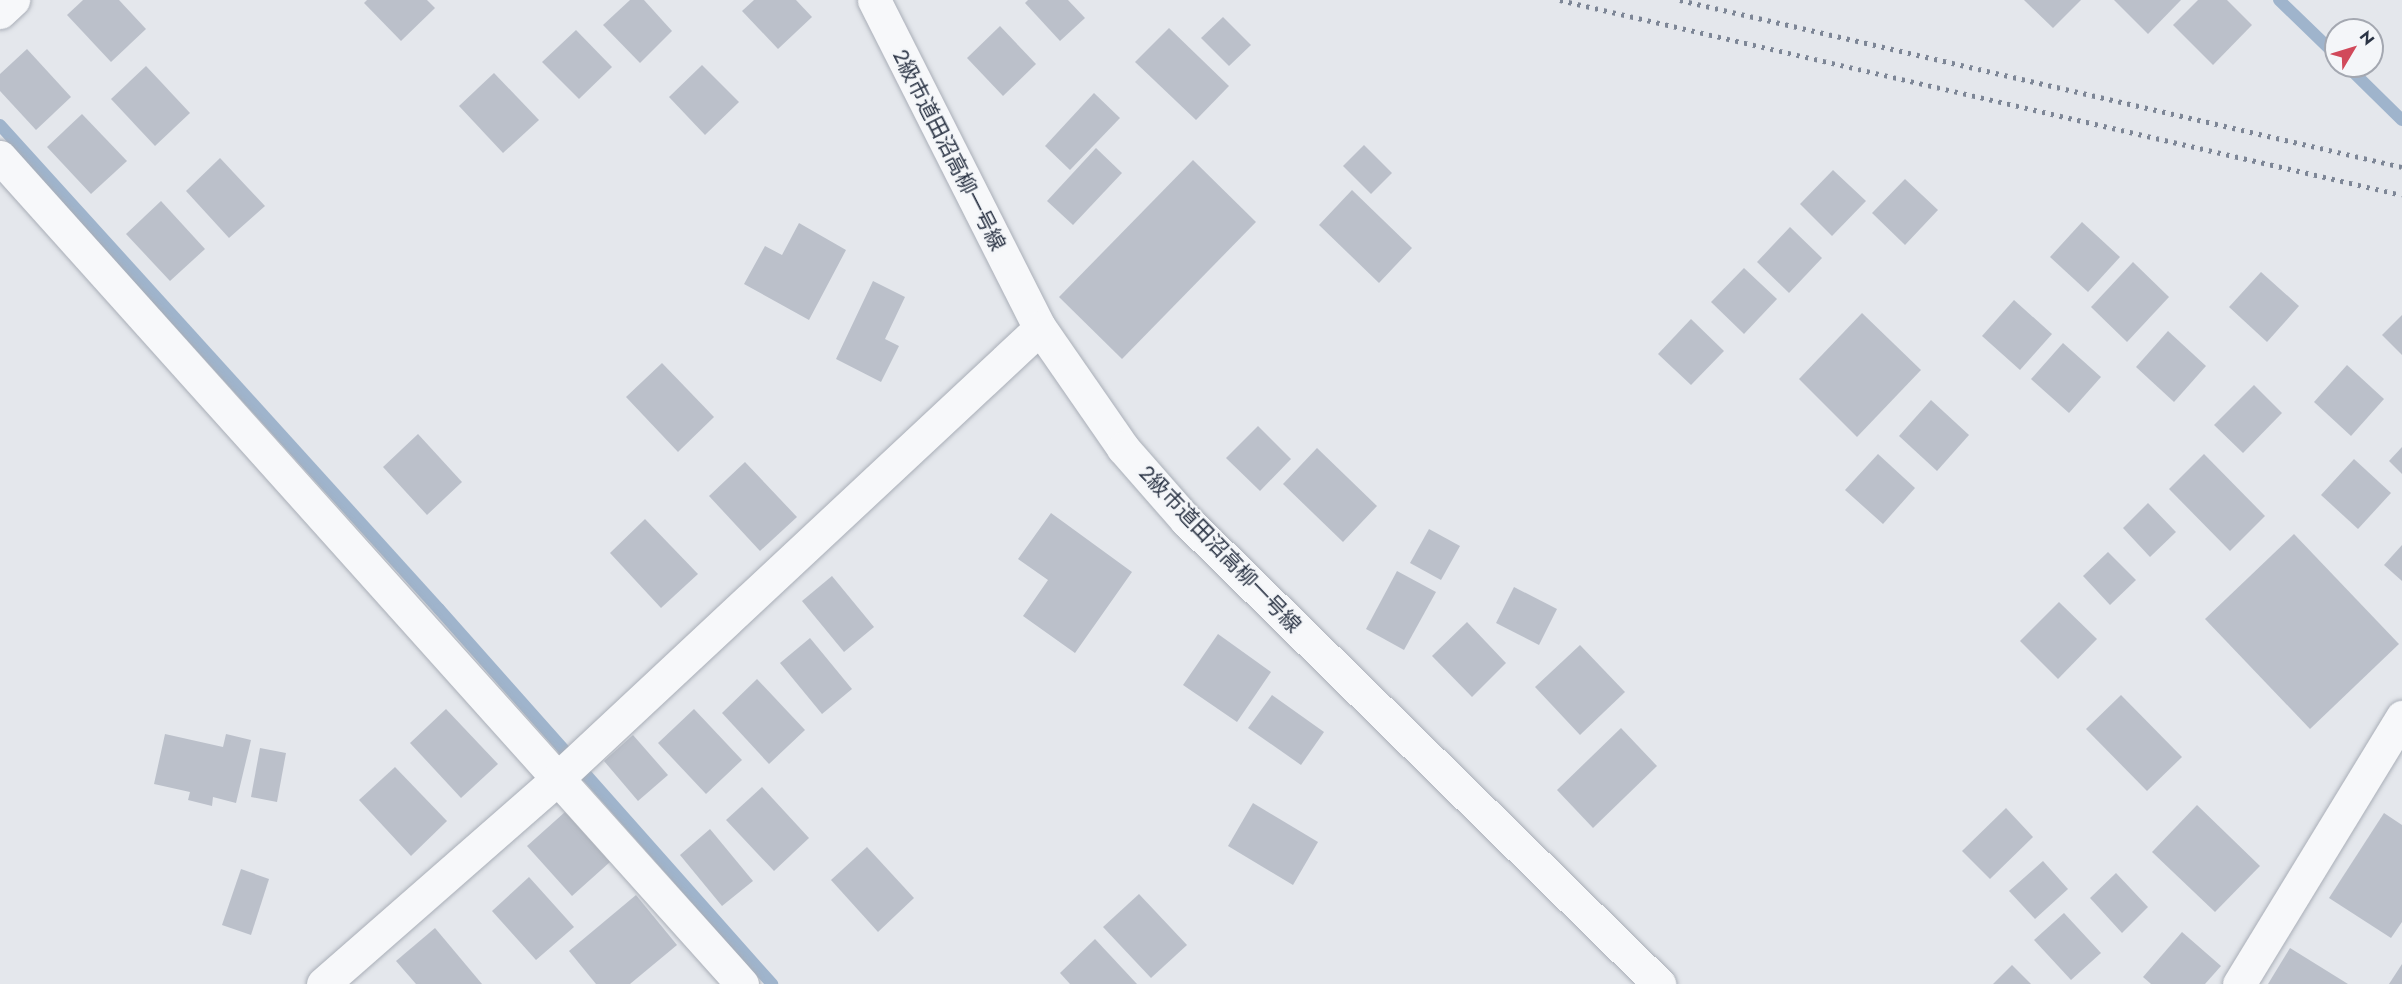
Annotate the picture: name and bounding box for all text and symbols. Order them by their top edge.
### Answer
north arrow [2324,18,2384,78]
text: N [2354,26,2380,50]
street label: 2級市道田沼高柳一号線 [887,45,1011,255]
street label: 2級市道田沼高柳一号線 [1134,460,1306,638]

